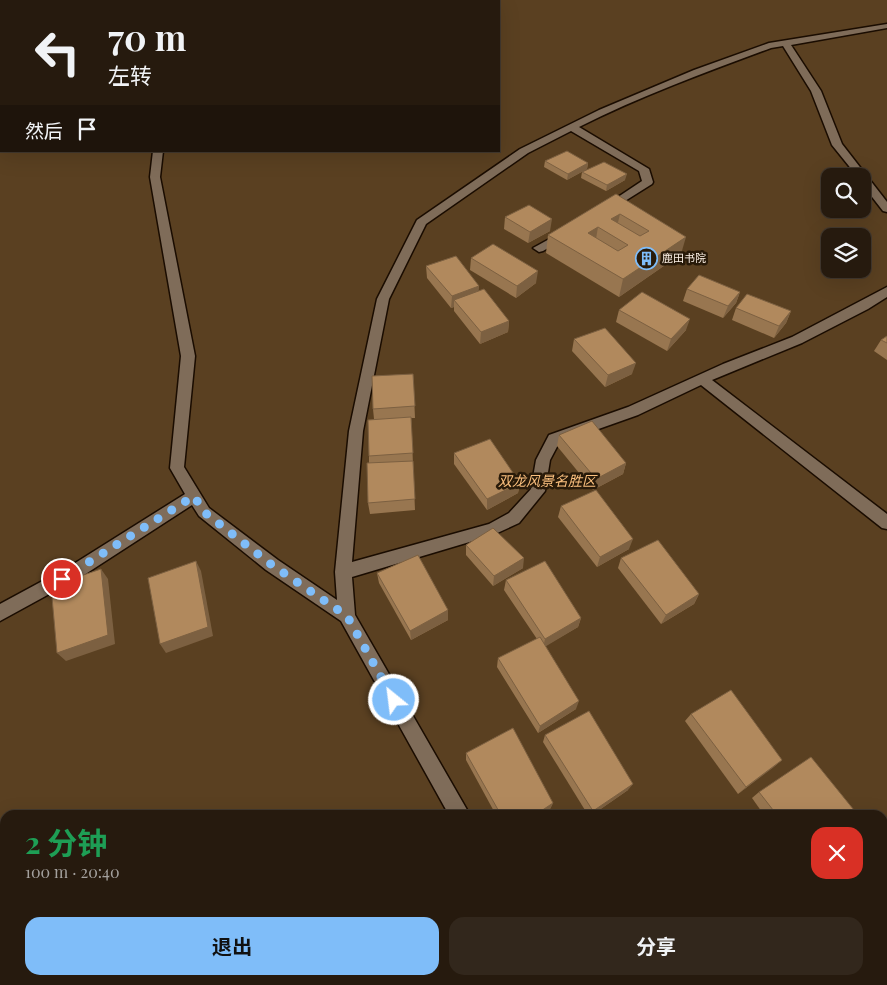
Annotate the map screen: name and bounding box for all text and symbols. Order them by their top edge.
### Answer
text: 70 m [108,13,186,60]
icon: left [25,20,90,85]
text: 左转 [108,60,152,90]
icon: arrive [73,115,101,143]
text: 然后 [25,117,63,143]
map controls [821,168,871,278]
button: search [821,168,871,218]
button: layers [821,228,871,278]
building icon: 鹿田书院 [634,246,658,270]
place label: 鹿田书院 [662,250,706,265]
park label: 双龙风景名胜区 [498,471,598,490]
pin [41,558,83,600]
icon: arrive [48,565,76,593]
position arrow [367,673,419,725]
text: 2 分钟 [25,822,107,862]
button: close [811,827,863,879]
text: 100 m · 20:40 [25,861,120,882]
button: 退出 [25,917,439,975]
button: 分享 [449,917,863,975]

